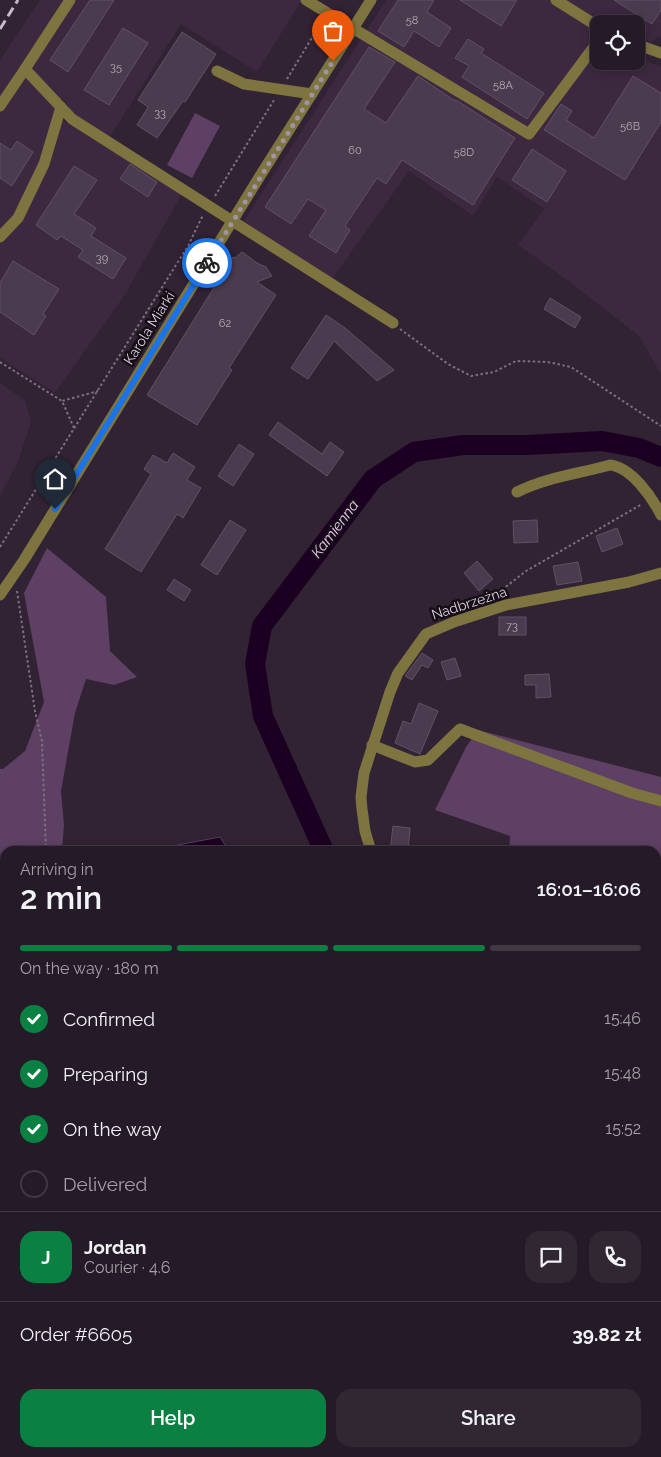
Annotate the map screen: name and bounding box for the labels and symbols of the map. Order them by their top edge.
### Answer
pin [312,10,354,61]
house number: 58 [406,14,418,27]
house number: 35 [110,61,122,74]
house number: 58A [493,79,513,92]
house number: 33 [154,107,166,120]
house number: 56B [620,120,640,133]
house number: 60 [348,144,362,157]
house number: 58D [454,146,474,159]
courier [182,238,232,288]
house number: 39 [96,252,108,265]
street label: Karola Miarki [120,289,178,367]
house number: 62 [219,317,231,330]
pin [34,458,76,509]
water label: Kamienna [307,496,363,562]
street label: Nadbrzeżna [429,583,509,623]
house number: 73 [506,620,518,633]

